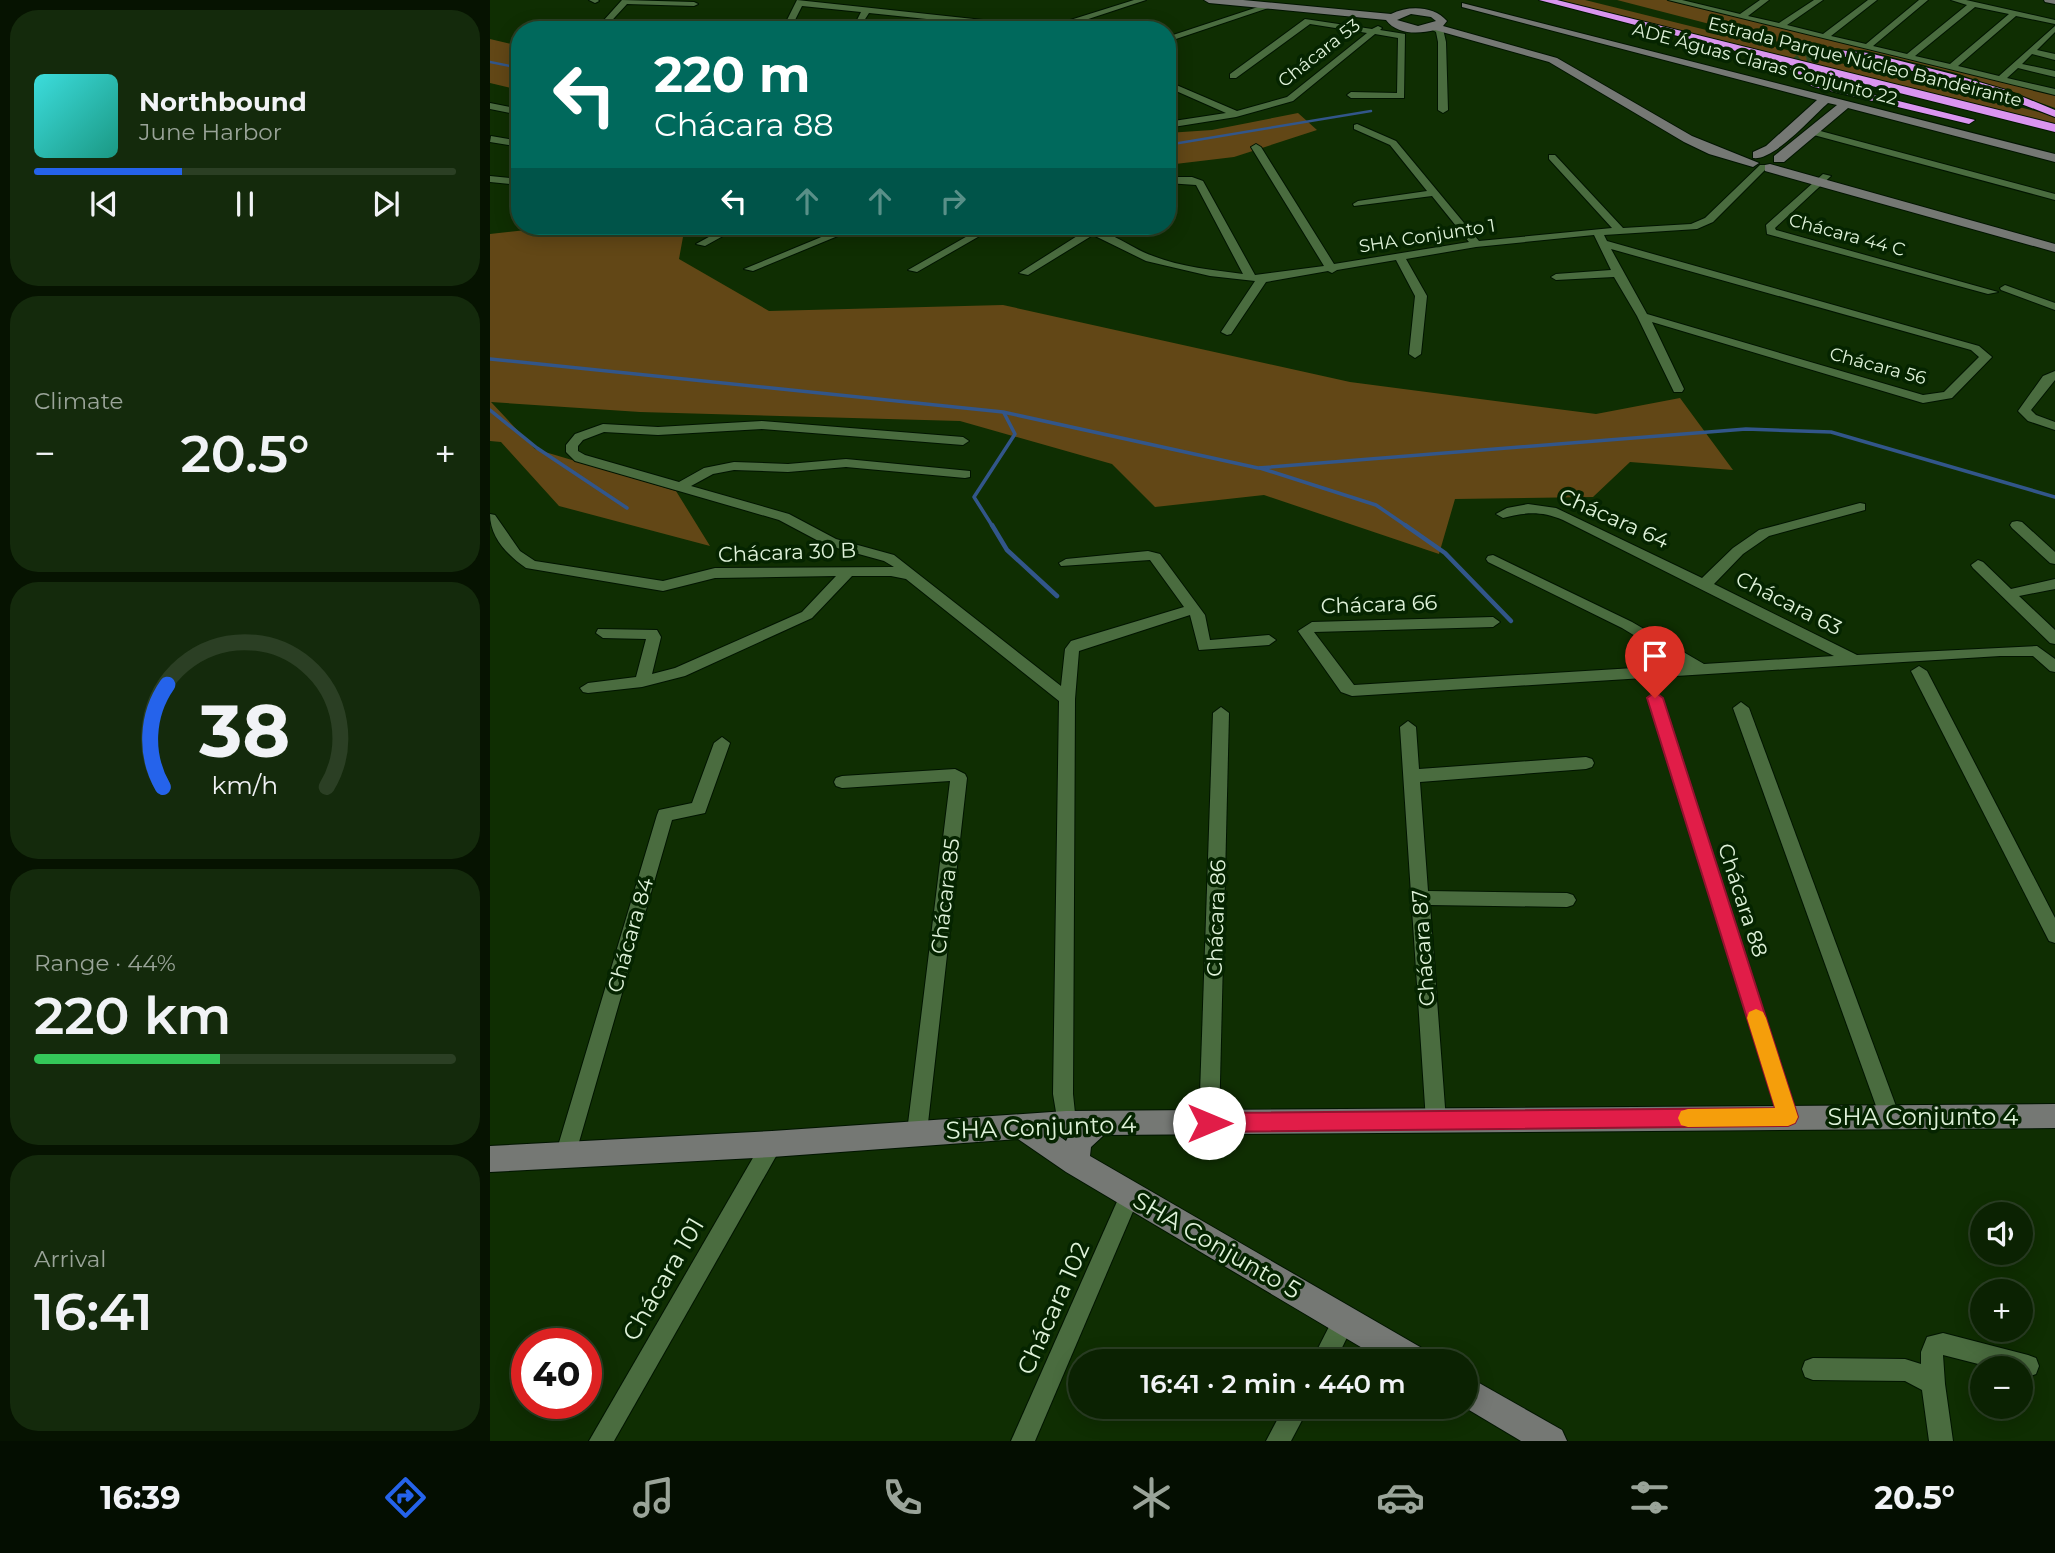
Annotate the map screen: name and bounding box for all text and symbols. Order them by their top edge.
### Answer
street label: Estrada Parque Núcleo Bandeirante [1706,12,2024,112]
street label: Chácara 53 [1273,14,1365,92]
street label: ADE Águas Claras Conjunto 22 [1630,18,1900,110]
text: 220 m [654,45,810,104]
icon: left [539,49,630,140]
text: Northbound [139,86,307,118]
text: Chácara 88 [654,105,834,144]
text: June Harbor [139,118,282,146]
icon: left [715,182,753,220]
icon: ahead [788,182,826,220]
icon: ahead [861,182,899,220]
icon: right [934,182,972,220]
icon: previous [85,185,123,223]
icon: pause [226,185,264,223]
icon: next [367,185,405,223]
street label: Chácara 44 C [1786,209,1908,261]
street label: SHA Conjunto 1 [1357,214,1497,258]
street label: Chácara 56 [1827,343,1929,389]
text: Climate [34,387,123,415]
text: 20.5° [181,422,309,485]
text: − [34,430,56,477]
text: + [434,430,456,477]
street label: Chácara 64 [1555,483,1673,553]
street label: Chácara 30 B [717,537,857,567]
street label: Chácara 63 [1732,566,1846,640]
street label: Chácara 66 [1320,589,1438,619]
pin [1625,626,1685,698]
icon: arrive [1636,637,1674,675]
text: 38 [198,687,291,775]
text: km/h [212,769,278,799]
street label: Chácara 85 [925,837,965,955]
street label: Chácara 88 [1713,840,1773,960]
street label: Chácara 86 [1201,859,1231,977]
street label: Chácara 84 [602,875,658,995]
street label: Chácara 87 [1406,889,1440,1007]
text: Range · 44% [34,949,176,977]
text: 220 km [34,984,231,1047]
position arrow [1172,1086,1246,1160]
street label: SHA Conjunto 4 [1828,1102,2019,1131]
street label: SHA Conjunto 4 [945,1109,1137,1145]
street label: SHA Conjunto 5 [1128,1185,1306,1305]
map controls [1970,1202,2033,1419]
button: sound [1970,1202,2033,1265]
street label: Chácara 101 [616,1212,710,1346]
street label: Chácara 102 [1011,1237,1095,1379]
text: Arrival [34,1245,107,1273]
button: + [1970,1279,2033,1342]
text: 16:41 [34,1280,153,1343]
speed limit sign: 40 [511,1328,602,1419]
button: − [1970,1356,2033,1419]
text: 16:41 · 2 min · 440 m [1140,1368,1406,1400]
icon: directions [381,1473,430,1522]
icon: music [629,1473,678,1522]
icon: phone [878,1473,927,1522]
icon: climate [1127,1473,1176,1522]
icon: car [1376,1473,1425,1522]
icon: filters [1625,1473,1674,1522]
text: 16:39 [100,1478,181,1517]
text: 20.5° [1874,1478,1955,1517]

